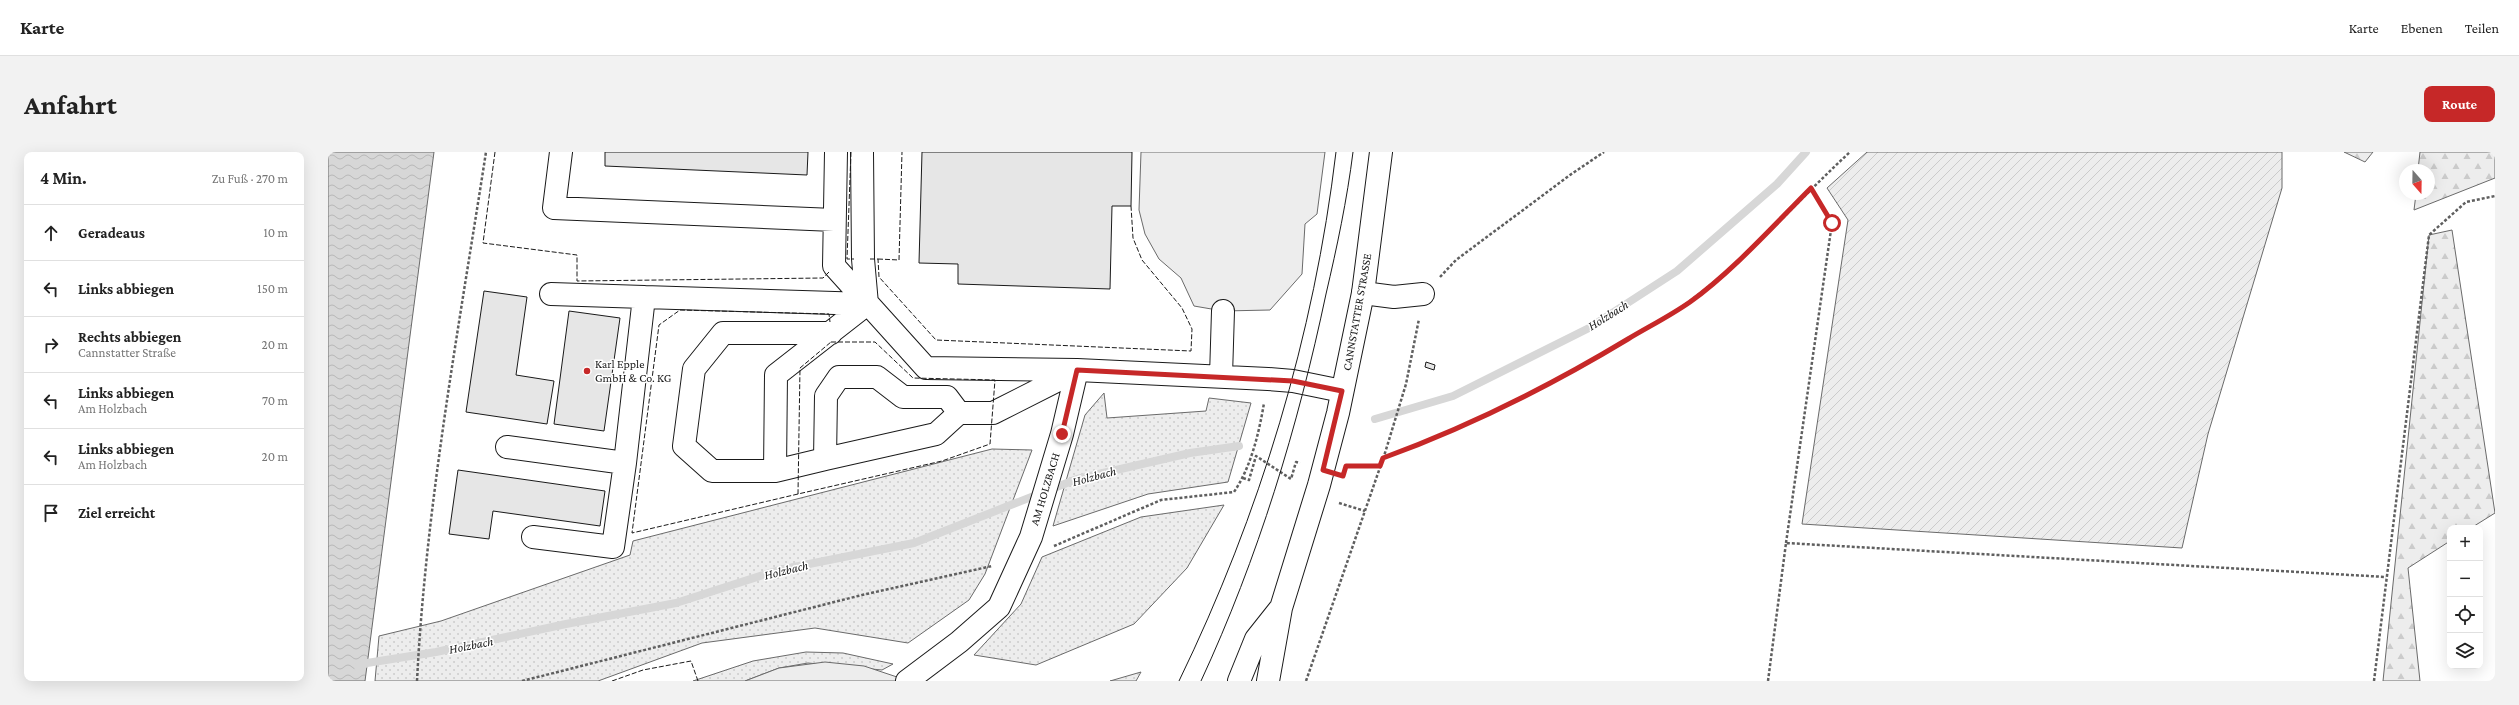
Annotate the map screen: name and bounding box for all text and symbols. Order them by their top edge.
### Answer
text: Karte [20,17,64,38]
text: Karte [2349,20,2379,36]
text: Ebenen [2401,20,2443,36]
text: Teilen [2465,20,2499,36]
button: Route [2424,86,2495,122]
text: Anfahrt [24,89,117,120]
north arrow [2399,164,2435,200]
text: 4 Min. [40,169,87,188]
text: Zu Fuß · 270 m [212,171,288,186]
route start [1823,214,1841,232]
icon: ahead [40,222,62,244]
text: Geradeaus [78,225,145,241]
text: 10 m [263,225,288,240]
street label: CANNSTATTER STRASSE [1340,252,1374,372]
icon: left [40,278,62,300]
text: Links abbiegen [78,281,174,297]
text: 150 m [257,281,288,296]
water label: Holzbach [1585,297,1631,333]
text: Rechts abbiegen [78,329,181,345]
icon: right [40,334,62,356]
text: 20 m [262,337,288,352]
text: Cannstatter Straße [78,345,176,360]
place label: Karl Epple GmbH & Co. KG [595,357,672,385]
marker: Karl Epple GmbH & Co. KG [582,366,592,376]
text: Links abbiegen [78,385,174,401]
icon: left [40,390,62,412]
text: 70 m [262,393,288,408]
text: Am Holzbach [78,401,147,416]
route end [1053,425,1071,443]
text: Links abbiegen [78,441,174,457]
icon: left [40,446,62,468]
text: 20 m [262,449,288,464]
street label: AM HOLZBACH [1027,451,1063,527]
text: Am Holzbach [78,457,147,472]
water label: Holzbach [1070,463,1118,489]
icon: arrive [40,502,62,524]
text: Ziel erreicht [78,505,155,521]
map controls [2447,525,2483,669]
button: + [2447,525,2483,561]
water label: Holzbach [762,557,810,583]
button: − [2447,561,2483,597]
button: locate [2447,597,2483,633]
water label: Holzbach [448,633,494,657]
button: layers [2447,633,2483,669]

